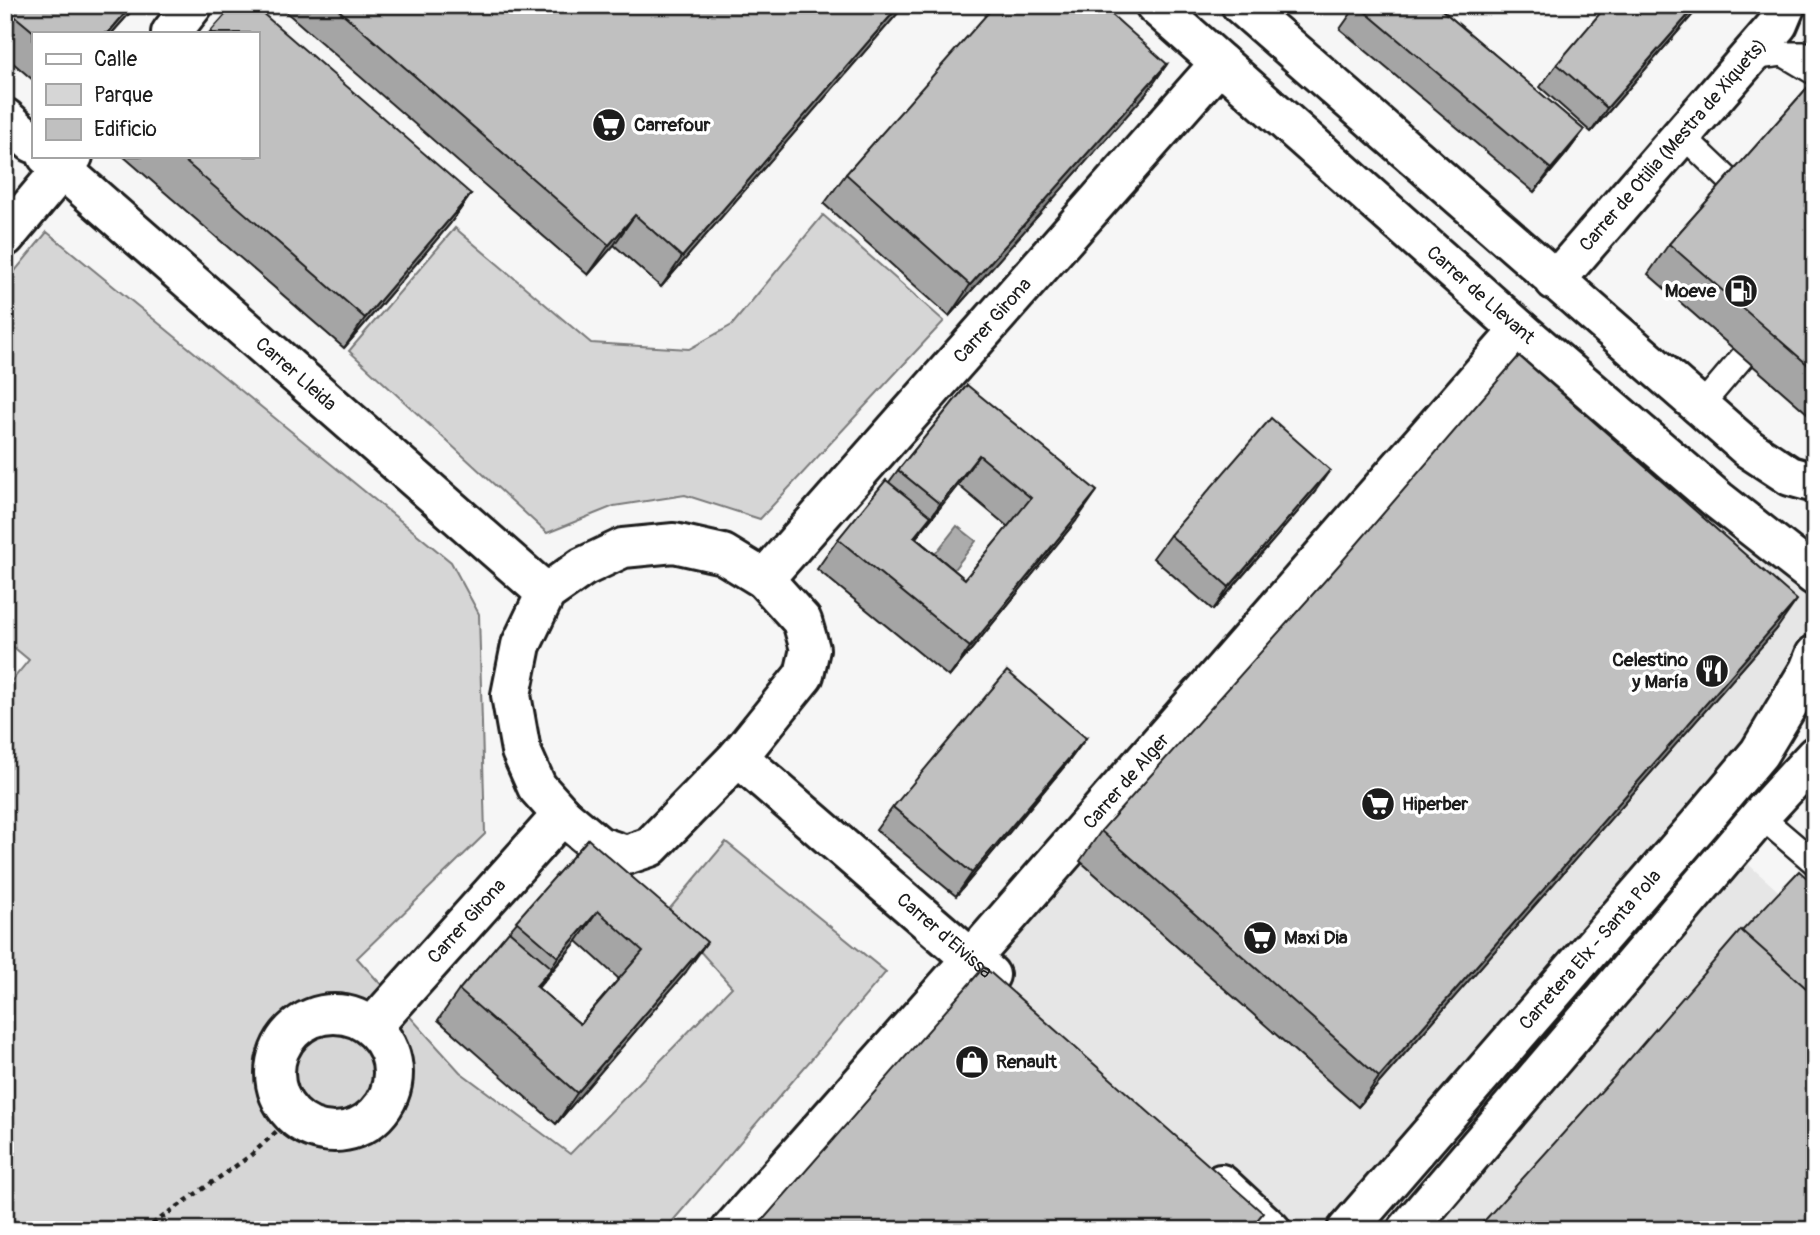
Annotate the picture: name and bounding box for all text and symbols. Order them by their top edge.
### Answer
legend [32,32,259,158]
street label: Carrer de Otilia (Mestra de Xiquets) [1574,34,1772,256]
text: Calle [94,46,138,73]
text: Parque [94,82,153,109]
supermarket icon: Carrefour [590,106,628,144]
place label: Carrefour [634,113,710,137]
text: Edificio [94,116,157,143]
street label: Carrer de Llevant [1422,240,1540,350]
fuel station icon: Moeve [1722,272,1760,310]
street label: Carrer Girona [948,273,1037,368]
place label: Moeve [1665,279,1717,303]
street label: Carrer Lleida [250,332,342,416]
place label: Celestino y María [1612,648,1689,694]
restaurant icon: Celestino y María [1693,652,1731,690]
street label: Carrer de Alger [1078,728,1175,834]
supermarket icon: Hiperber [1359,785,1397,823]
place label: Hiperber [1402,792,1468,816]
street label: Carretera Elx - Santa Pola [1514,864,1666,1035]
street label: Carrer Girona [422,874,511,969]
street label: Carrer d'Eivissa [892,888,997,984]
supermarket icon: Maxi Dia [1241,919,1279,957]
place label: Maxi Dia [1284,926,1348,950]
shop icon: Renault [953,1043,991,1081]
place label: Renault [996,1050,1058,1074]

